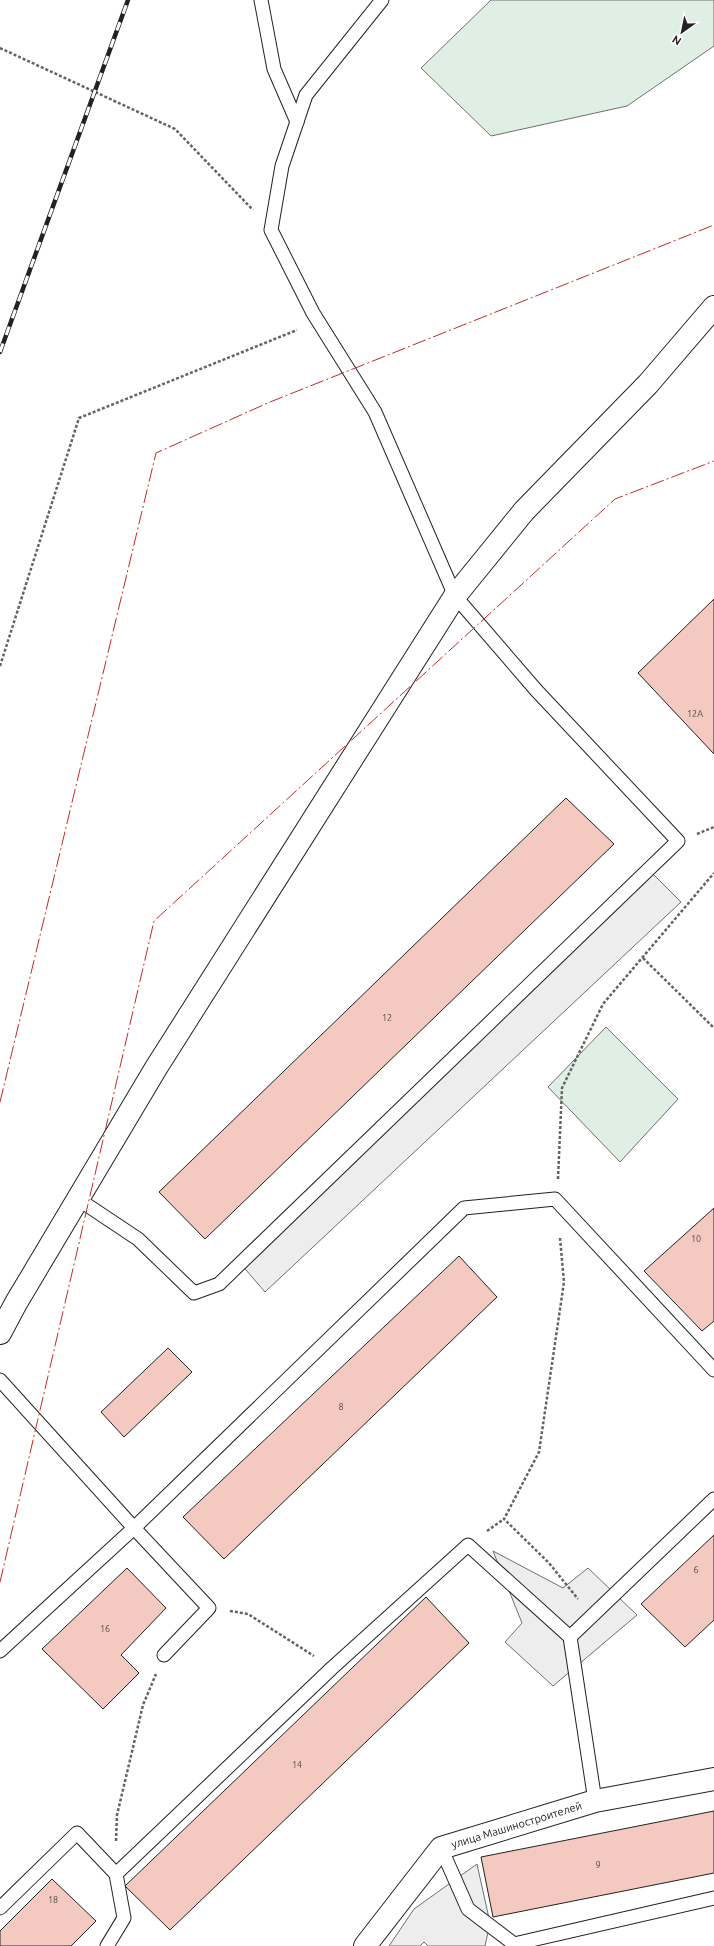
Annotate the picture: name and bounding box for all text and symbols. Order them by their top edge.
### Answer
north arrow [662,12,702,52]
text: N [670,33,683,48]
house number: 12А [687,709,703,719]
house number: 12 [382,1013,392,1023]
house number: 10 [691,1234,701,1244]
house number: 8 [338,1402,344,1412]
house number: 6 [693,1565,699,1575]
house number: 16 [100,1624,110,1634]
house number: 14 [292,1760,302,1770]
street label: улица Машиностроителей [450,1799,583,1850]
house number: 9 [595,1860,601,1870]
house number: 18 [48,1895,58,1905]

